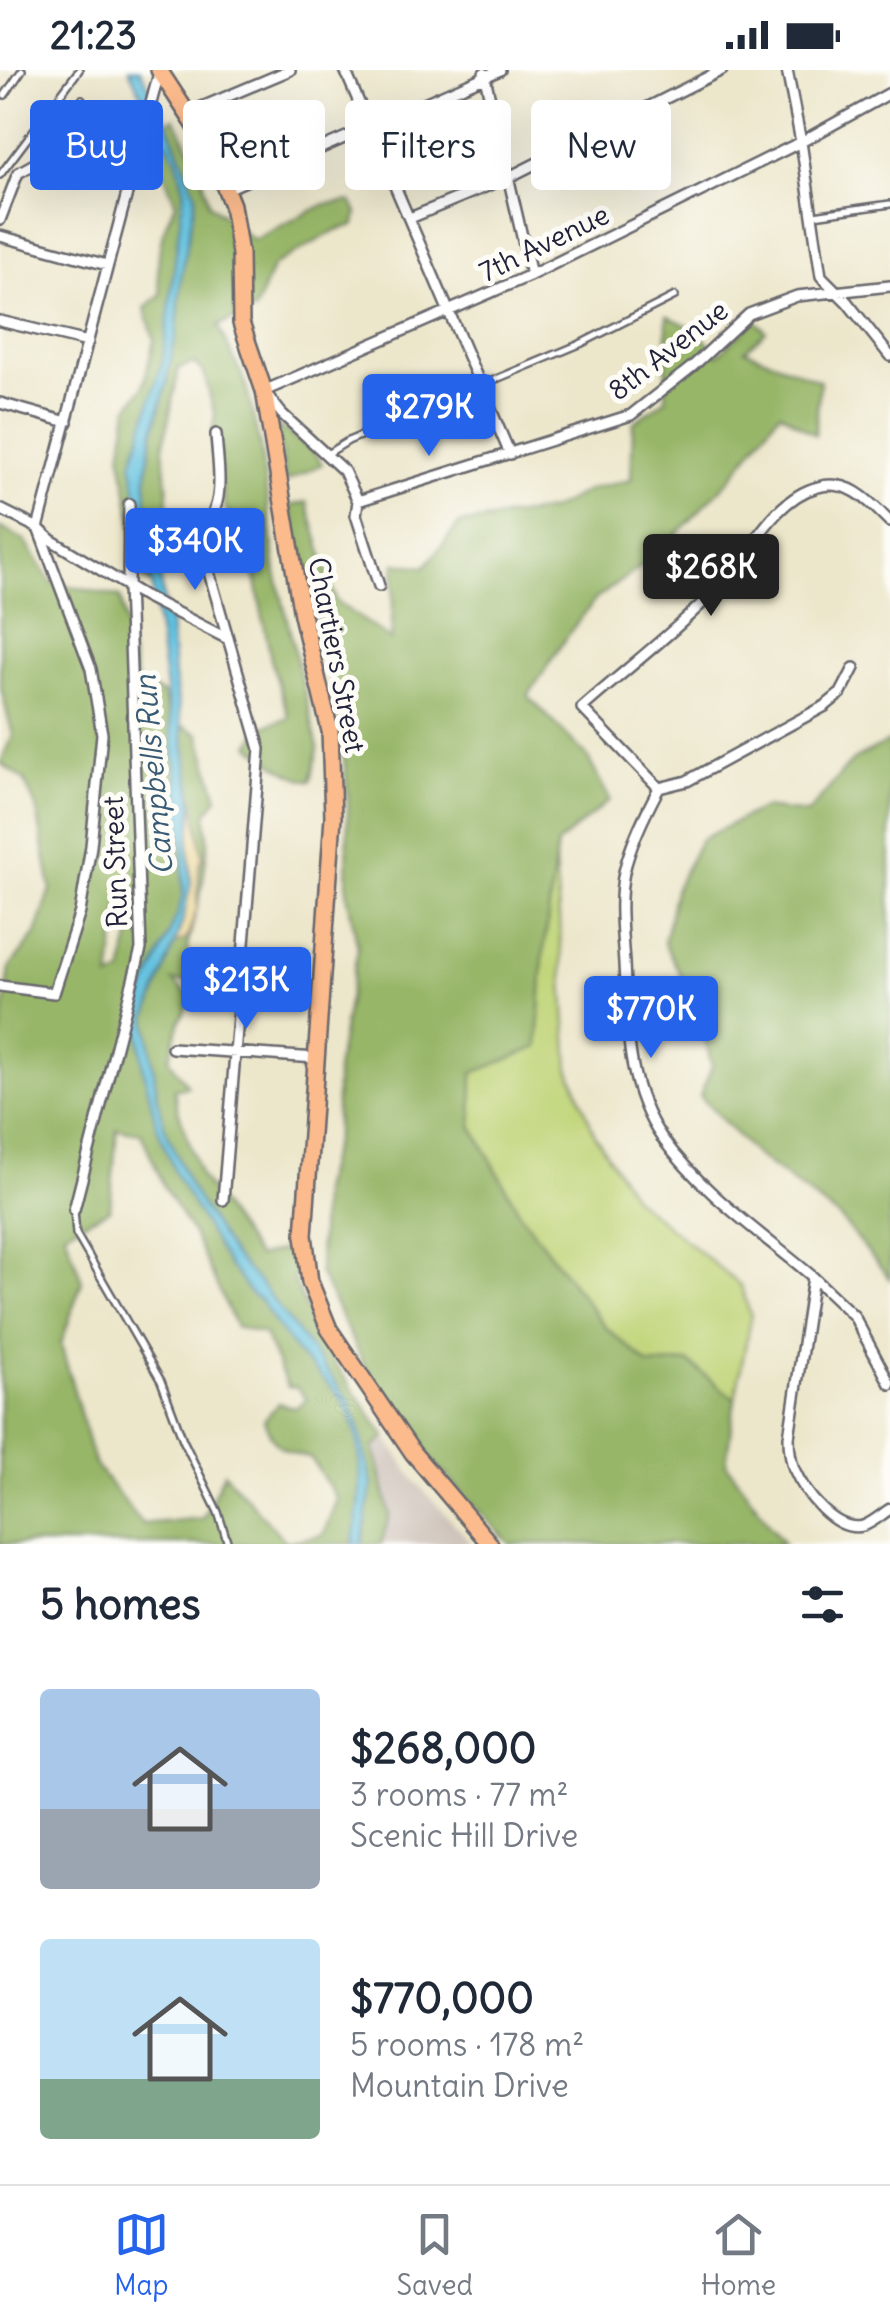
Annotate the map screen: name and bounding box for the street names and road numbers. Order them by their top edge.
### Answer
street label: 7th Avenue [473,196,615,290]
street label: 8th Avenue [601,292,735,408]
street label: Chartiers Street [300,554,374,756]
street label: Run Street [95,796,135,928]

